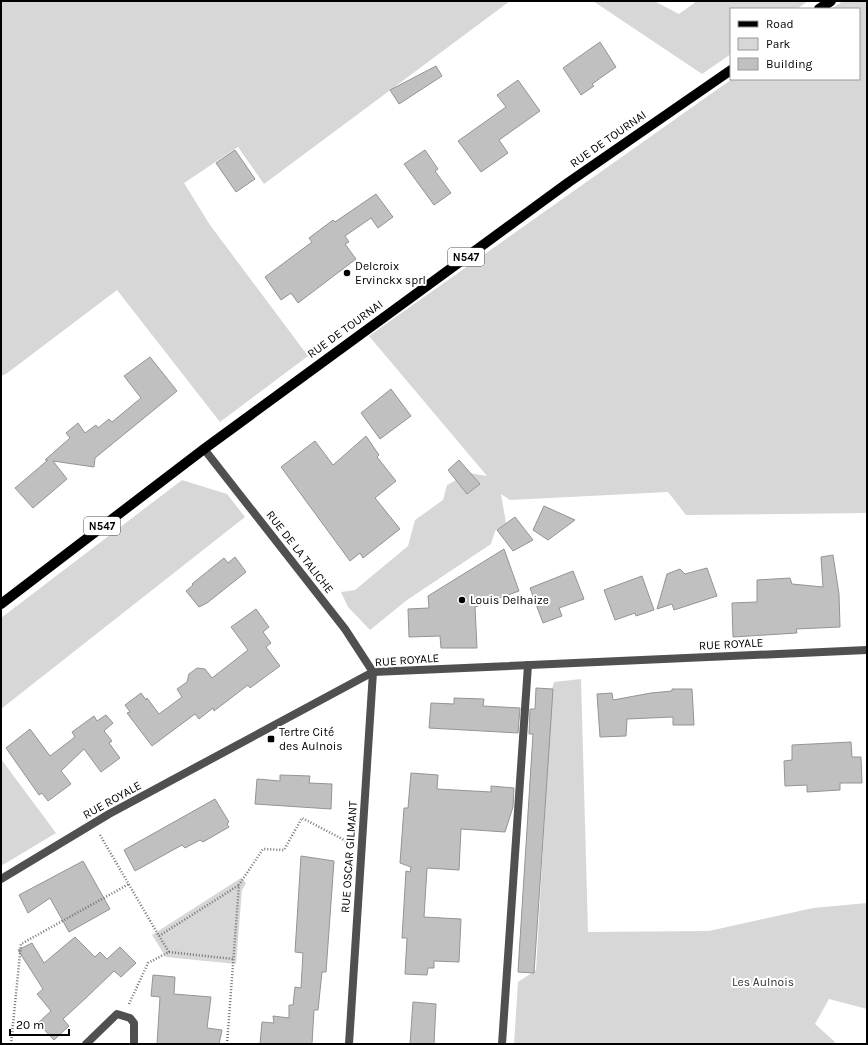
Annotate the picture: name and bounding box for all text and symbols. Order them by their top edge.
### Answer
legend [730,8,860,80]
text: Road [766,17,794,31]
text: Park [766,37,791,51]
text: Building [766,57,813,71]
street label: RUE DE TOURNAI [567,108,649,170]
road number: N547 [448,248,484,266]
place label: Delcroix Ervinckx sprl [355,259,426,287]
marker: Delcroix Ervinckx sprl [342,268,352,278]
street label: RUE DE TOURNAI [305,297,385,361]
street label: RUE DE LA TALICHE [263,508,337,596]
road number: N547 [84,517,120,535]
place label: Louis Delhaize [470,593,549,607]
marker: Louis Delhaize [457,595,467,605]
street label: RUE ROYALE [698,635,764,653]
street label: RUE ROYALE [374,651,440,669]
place label: Tertre Cité des Aulnois [279,725,343,753]
marker: Tertre Cité des Aulnois [266,734,276,744]
street label: RUE ROYALE [80,778,144,822]
street label: RUE OSCAR GILMANT [338,801,360,913]
park label: Les Aulnois [732,975,794,989]
scale bar [10,1011,69,1037]
text: 20 m [16,1018,44,1032]

